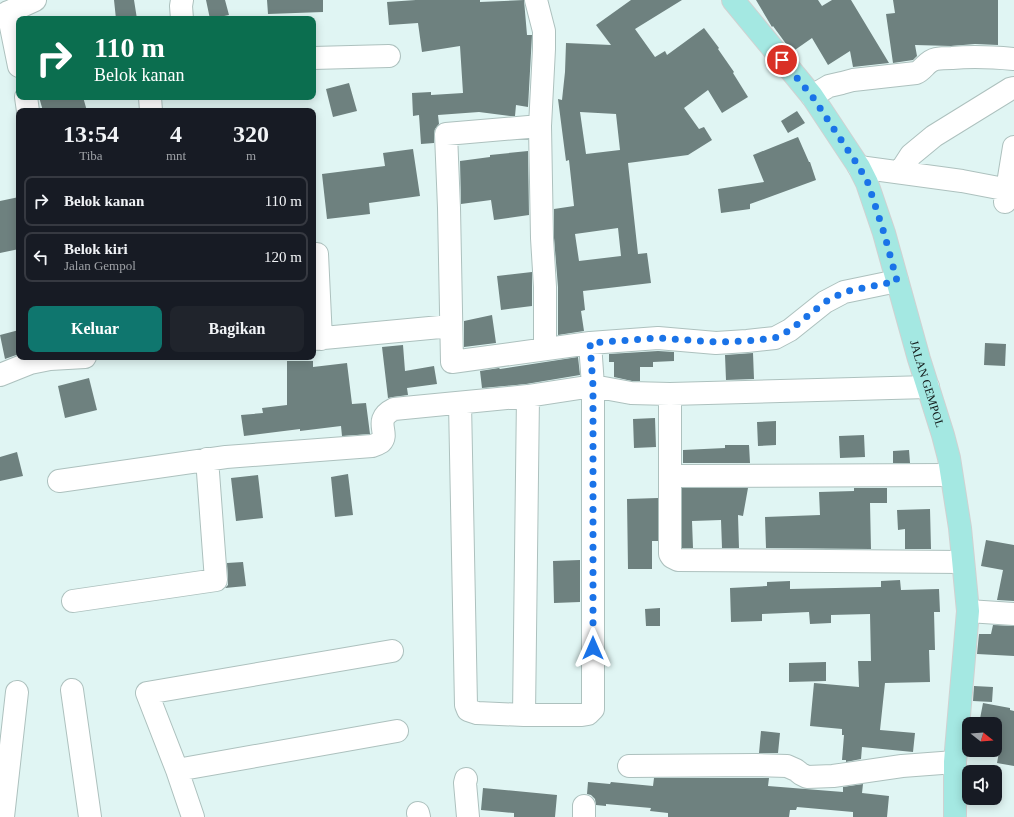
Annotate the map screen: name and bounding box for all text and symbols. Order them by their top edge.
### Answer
icon: right [28,32,80,84]
text: 110 m [94,32,165,63]
pin [765,43,799,77]
icon: arrive [771,49,793,71]
text: Belok kanan [94,65,184,85]
text: 13:54 [63,121,119,147]
text: 4 [170,121,182,147]
text: 320 [233,121,269,147]
text: Tiba [79,148,103,163]
text: mnt [166,148,186,163]
text: m [246,148,256,163]
icon: right [30,190,52,212]
text: Belok kanan [64,193,144,209]
text: 110 m [265,193,302,209]
text: Belok kiri [64,241,128,257]
icon: left [30,246,52,268]
text: 120 m [264,249,302,265]
text: Jalan Gempol [64,258,136,273]
button: Keluar [28,306,162,352]
button: Bagikan [170,306,304,352]
street label: JALAN GEMPOL [907,339,947,429]
position arrow [572,627,614,669]
north arrow [962,717,1002,757]
map controls [962,717,1002,805]
button: sound [962,765,1002,805]

